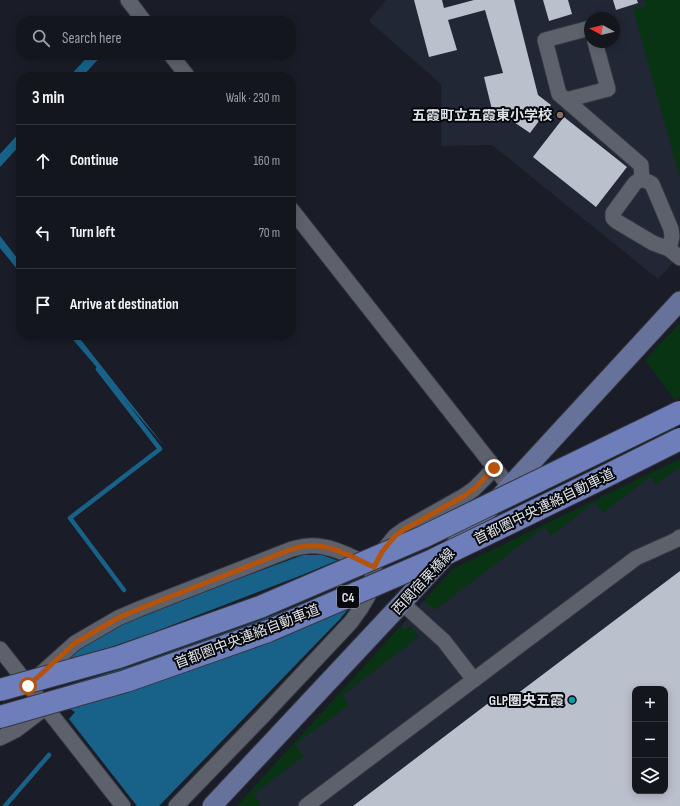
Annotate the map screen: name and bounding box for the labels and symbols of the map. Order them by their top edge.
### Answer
north arrow [584,12,620,48]
place label: 五霞町立五霞東小学校 [412,107,552,124]
marker: 五霞町立五霞東小学校 [555,110,565,120]
route end [485,459,503,477]
street label: 首都圏中央連絡自動車道 [471,465,617,548]
street label: 西関宿栗橋線 [389,545,458,618]
road number: C4 [337,586,359,608]
street label: 首都圏中央連絡自動車道 [172,601,322,672]
route start [19,677,37,695]
place label: GLP圏央五霞 [489,692,564,709]
marker: GLP圏央五霞 [567,695,577,705]

